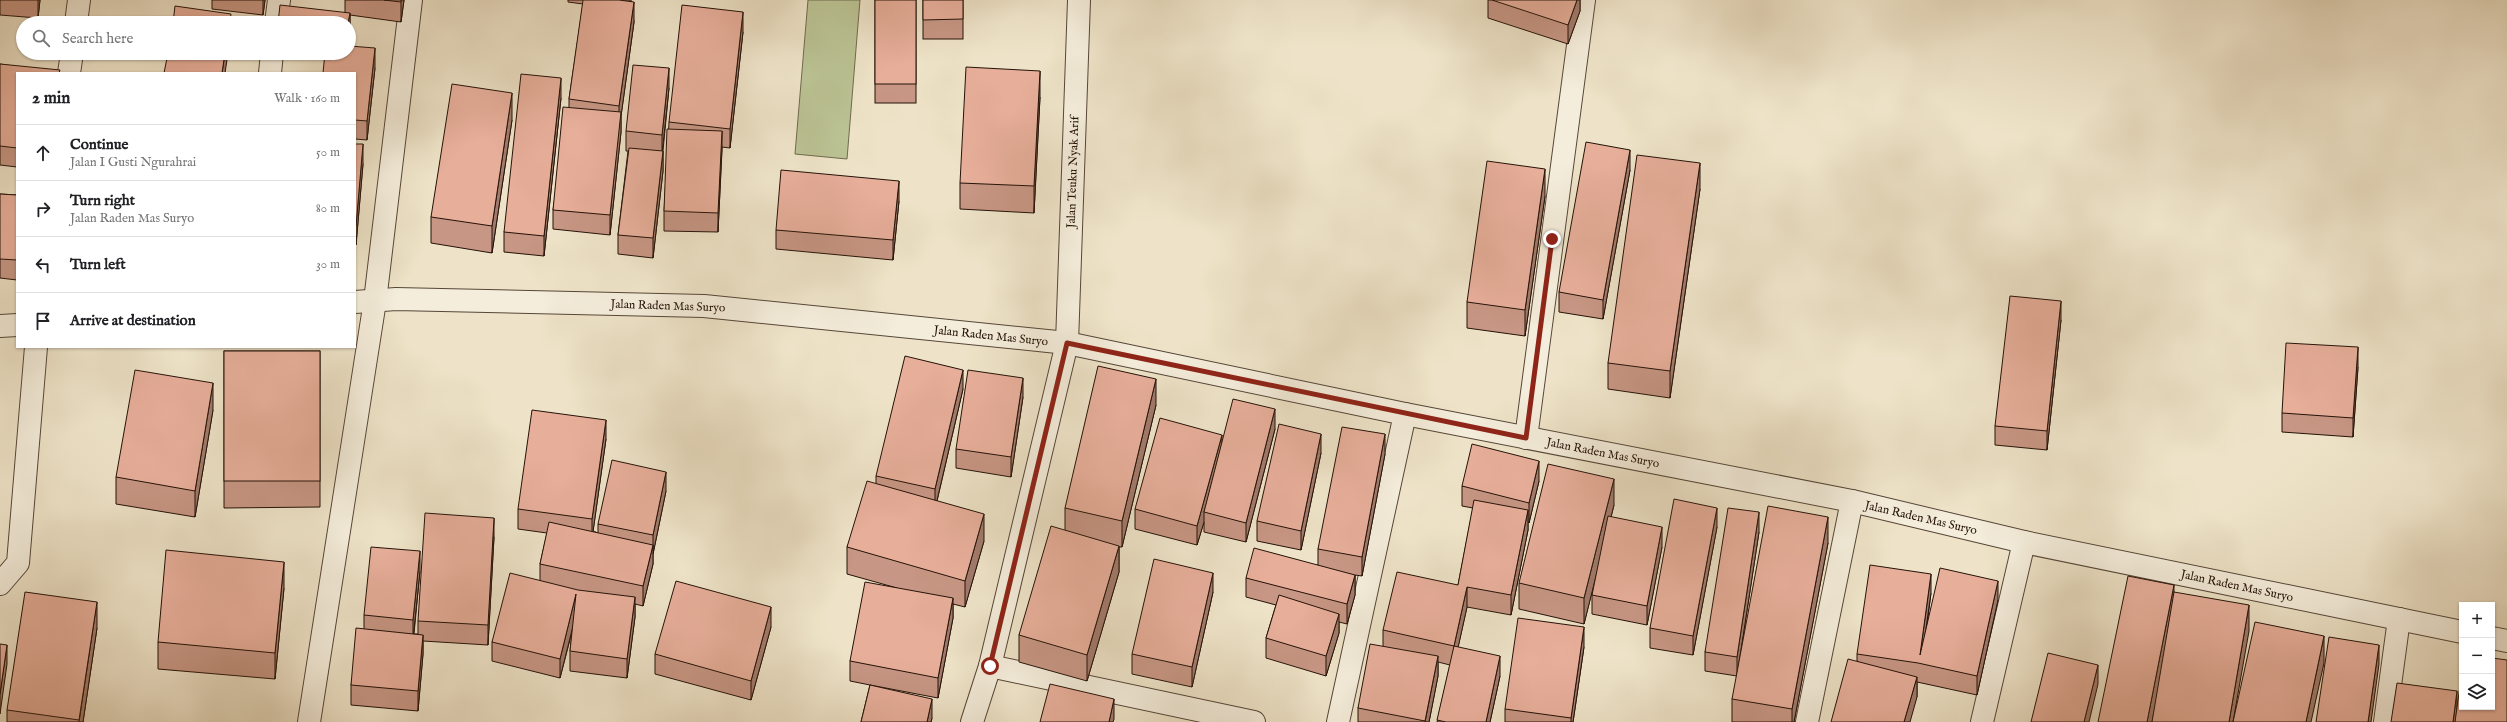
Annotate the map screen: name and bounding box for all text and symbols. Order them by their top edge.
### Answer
search box [16,16,356,60]
icon: search [30,27,52,49]
text: Search here [62,29,133,48]
text: 2 min [32,88,70,109]
text: Walk · 160 m [274,90,340,107]
street label: Jalan Teuku Nyak Arif [1063,113,1084,230]
text: Continue [70,135,128,154]
icon: ahead [32,142,54,164]
text: 50 m [316,144,340,161]
text: Jalan I Gusti Ngurahrai [70,154,196,171]
text: Turn right [70,191,135,210]
icon: right [32,198,54,220]
text: 80 m [316,200,340,217]
text: Jalan Raden Mas Suryo [70,210,194,227]
route end [1543,230,1561,248]
icon: left [32,254,54,276]
text: Turn left [70,255,126,274]
text: 30 m [316,256,340,273]
street label: Jalan Raden Mas Suryo [608,296,726,317]
icon: arrive [32,310,54,332]
text: Arrive at destination [70,311,196,330]
street label: Jalan Raden Mas Suryo [931,322,1049,351]
street label: Jalan Raden Mas Suryo [1543,434,1661,472]
street label: Jalan Raden Mas Suryo [1861,497,1979,539]
street label: Jalan Raden Mas Suryo [2177,566,2295,606]
map controls [2459,602,2495,710]
button: + [2459,602,2495,638]
button: − [2459,638,2495,674]
route start [981,657,999,675]
button: layers [2459,674,2495,710]

